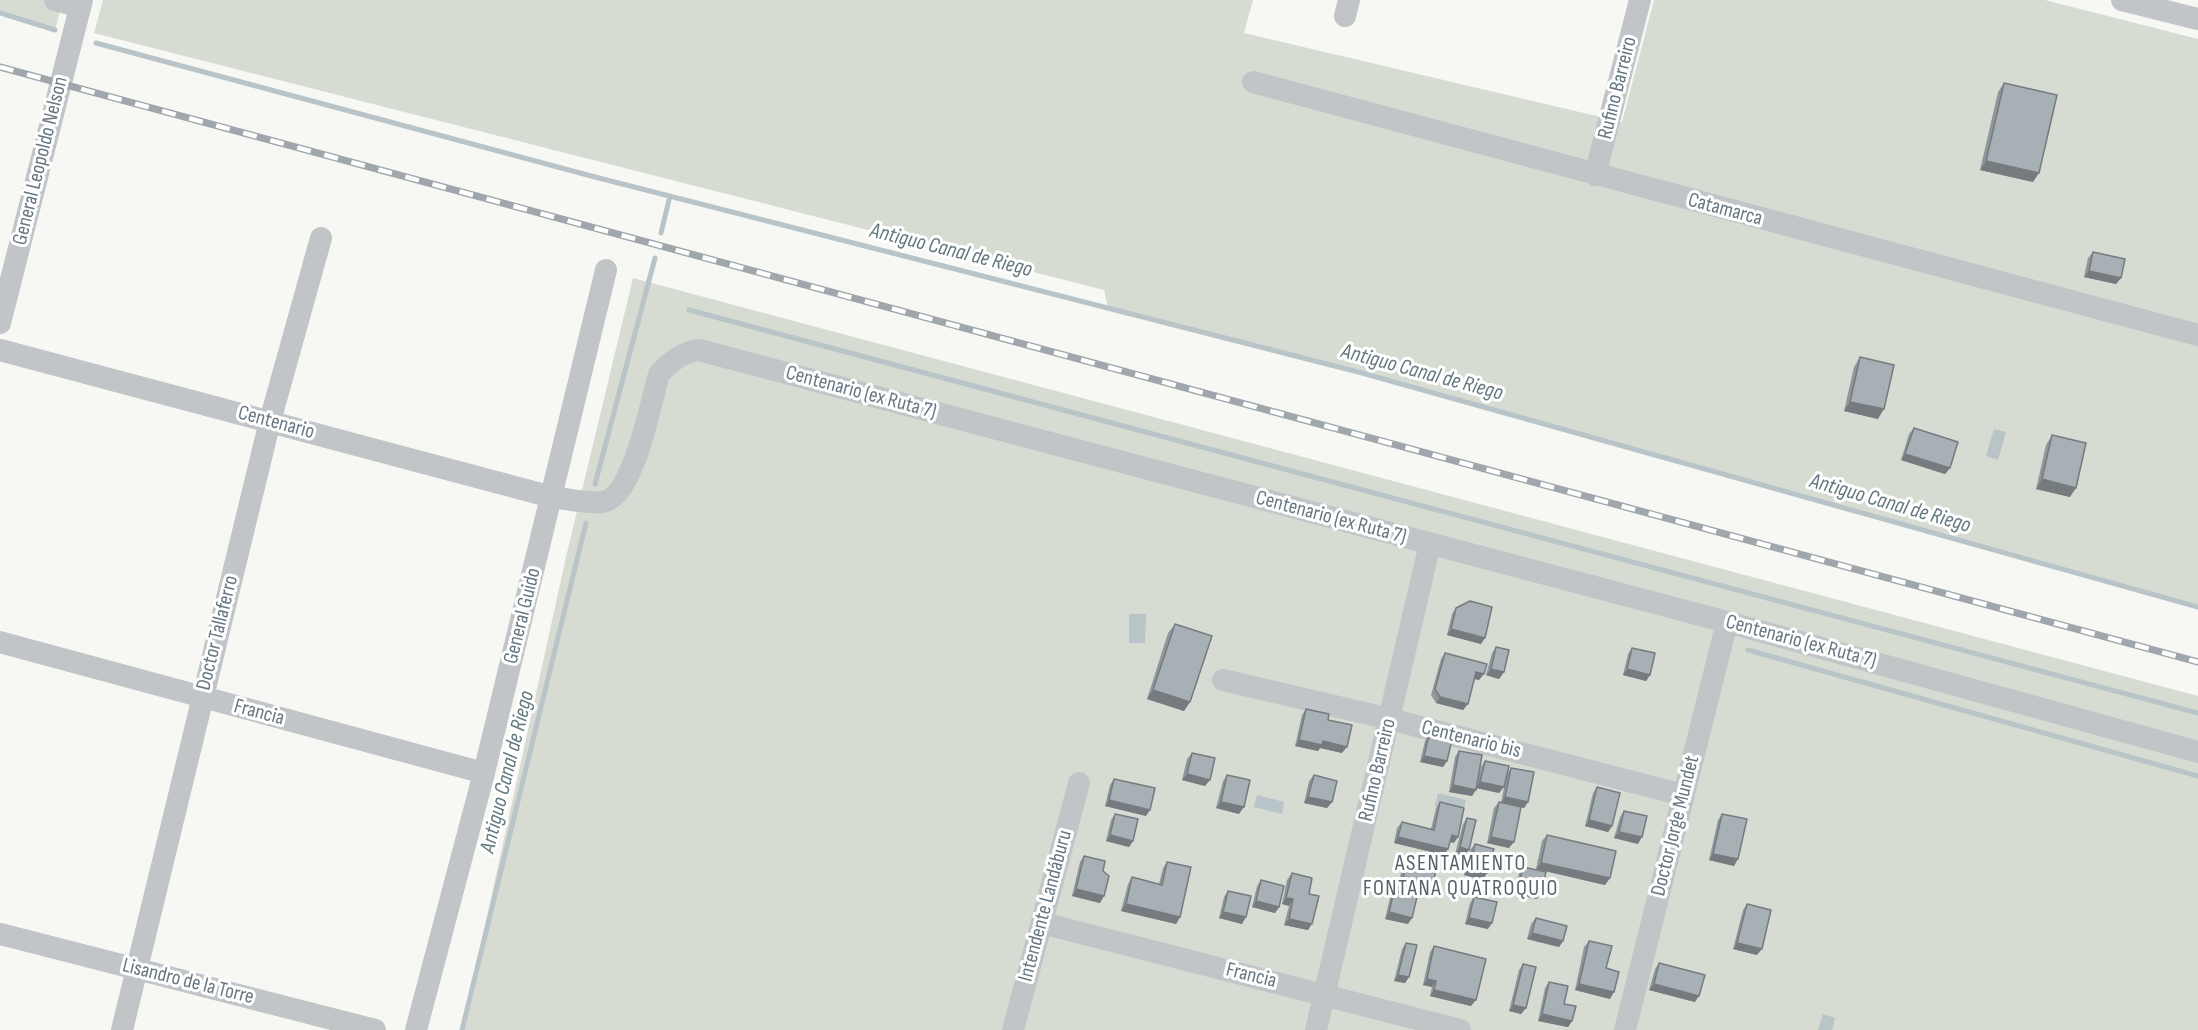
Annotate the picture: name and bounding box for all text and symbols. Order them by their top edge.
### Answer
street label: Rufino Barreiro [1593,34,1643,142]
street label: General Leopoldo Nelson [8,74,74,248]
street label: Catamarca [1685,188,1765,232]
water label: Antiguo Canal de Riego [867,218,1035,284]
water label: Antiguo Canal de Riego [1338,339,1506,407]
street label: Centenario (ex Ruta 7) [783,361,939,425]
street label: Centenario [235,401,317,445]
water label: Antiguo Canal de Riego [1807,468,1973,540]
street label: Centenario (ex Ruta 7) [1253,486,1409,550]
street label: General Guido [499,565,547,667]
street label: Doctor Tallaferro [192,573,244,693]
street label: Centenario (ex Ruta 7) [1723,610,1879,674]
water label: Antiguo Canal de Riego [475,688,541,856]
street label: Francia [231,694,287,732]
street label: Rufino Barreiro [1354,716,1402,824]
street label: Centenario bis [1419,716,1523,764]
street label: Doctor Jorge Mundet [1646,753,1706,899]
street label: Intendente Landáburu [1014,828,1078,984]
district label: ASENTAMIENTO FONTANA QUATROQUIO [1363,851,1559,902]
street label: Lisandro de la Torre [120,953,256,1011]
street label: Francia [1223,958,1279,994]

